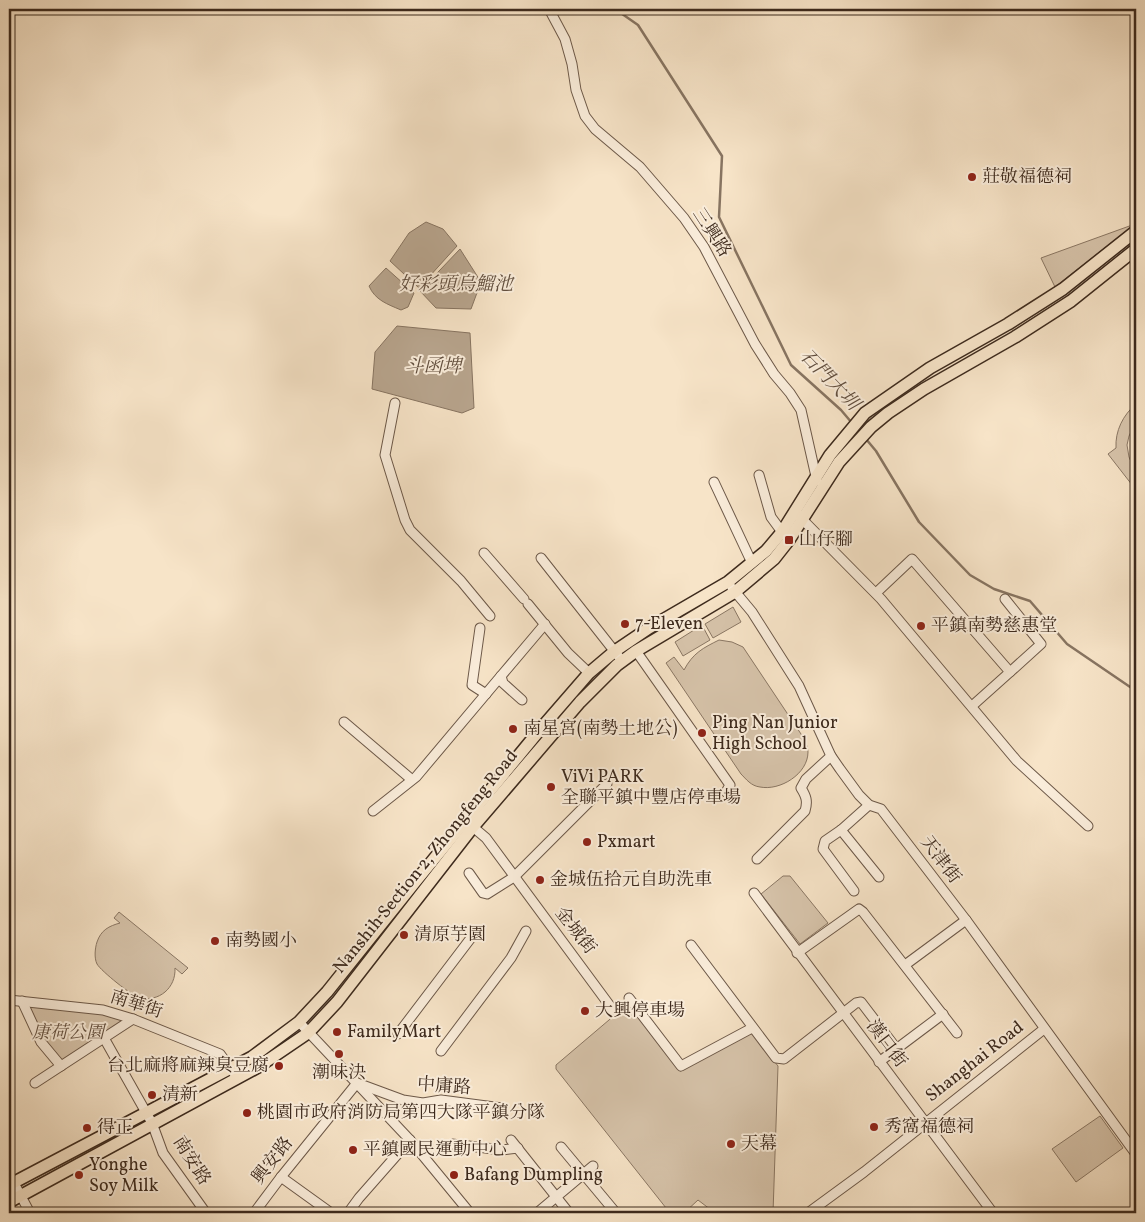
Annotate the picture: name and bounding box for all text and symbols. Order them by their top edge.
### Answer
place label: 莊敬福德祠 [982,165,1072,190]
marker: 莊敬福德祠 [966,171,978,183]
street label: 三興路 [686,204,736,262]
water label: 好彩頭烏鰡池 [399,272,515,298]
water label: 石門大圳 [793,344,867,419]
water label: 斗函埤 [404,354,464,380]
place label: 山仔腳 [799,528,853,553]
marker: 山仔腳 [783,534,795,546]
place label: 7-Eleven [635,612,703,637]
place label: 平鎮南勢慈惠堂 [931,614,1057,639]
marker: 7-Eleven [619,618,631,630]
marker: 平鎮南勢慈惠堂 [915,620,927,632]
place label: Ping Nan Junior High School [712,711,838,757]
place label: 南星宮(南勢土地公) [523,717,677,742]
marker: 南星宮(南勢土地公) [507,723,519,735]
marker: Ping Nan Junior High School [696,727,708,739]
street label: Nanshih Section 2, Zhongfeng Road [328,745,524,979]
place label: ViVi PARK 全聯平鎮中豐店停車場 [561,765,741,811]
marker: ViVi PARK 全聯平鎮中豐店停車場 [545,781,557,793]
place label: Pxmart [597,830,656,855]
street label: 天津街 [914,831,966,889]
marker: Pxmart [581,836,593,848]
place label: 金城伍拾元自助洗車 [550,868,712,893]
marker: 金城伍拾元自助洗車 [534,874,546,886]
street label: 金城街 [549,902,601,960]
place label: 清原芋園 [414,923,486,948]
place label: 南勢國小 [225,929,297,954]
marker: 清原芋園 [398,929,410,941]
marker: 南勢國小 [209,935,221,947]
street label: 南華街 [106,985,166,1025]
place label: 大興停車場 [595,999,685,1024]
marker: 大興停車場 [579,1005,591,1017]
street label: 漢口街 [860,1015,912,1073]
street label: Shanghai Road [920,1016,1030,1108]
place label: FamilyMart [347,1020,441,1045]
park label: 康荷公園 [32,1021,107,1046]
marker: FamilyMart [331,1026,343,1038]
marker: 潮味決 [333,1048,345,1060]
place label: 台北麻將麻辣臭豆腐 [107,1054,269,1079]
marker: 台北麻將麻辣臭豆腐 [273,1060,285,1072]
place label: 潮味決 [312,1061,366,1086]
street label: 中庸路 [416,1073,472,1101]
place label: 清新 [162,1083,198,1108]
marker: 清新 [146,1089,158,1101]
place label: 桃園市政府消防局第四大隊平鎮分隊 [257,1101,545,1126]
marker: 桃園市政府消防局第四大隊平鎮分隊 [241,1107,253,1119]
place label: 秀窩福德祠 [884,1115,974,1140]
place label: 得正 [97,1116,133,1141]
marker: 秀窩福德祠 [868,1121,880,1133]
marker: 得正 [81,1122,93,1134]
street label: 南安路 [166,1131,216,1191]
street label: 興安路 [247,1132,299,1190]
place label: 天幕 [741,1132,777,1157]
place label: 平鎮國民運動中心 [363,1138,507,1163]
marker: 天幕 [725,1138,737,1150]
marker: 平鎮國民運動中心 [347,1144,359,1156]
place label: Yonghe Soy Milk [89,1153,159,1199]
place label: Bafang Dumpling [464,1163,603,1188]
marker: Yonghe Soy Milk [73,1169,85,1181]
marker: Bafang Dumpling [448,1169,460,1181]

